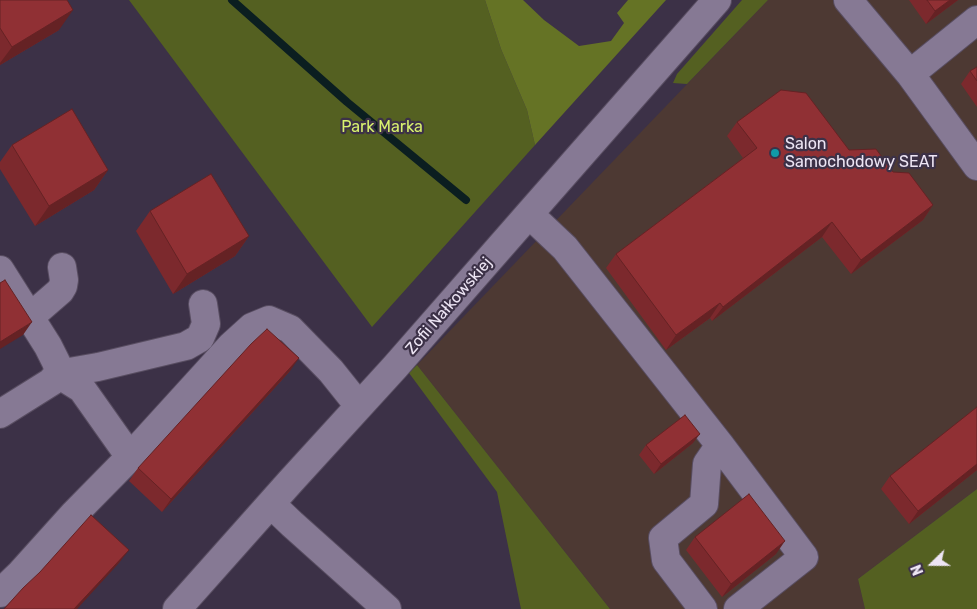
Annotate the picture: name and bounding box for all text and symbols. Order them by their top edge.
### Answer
park label: Park Marka [341,117,423,137]
place label: Salon Samochodowy SEAT [785,134,937,172]
marker: Salon Samochodowy SEAT [769,147,781,159]
street label: Zofii Nałkowskiej [402,254,496,358]
north arrow [907,539,957,589]
text: N [908,562,927,578]

